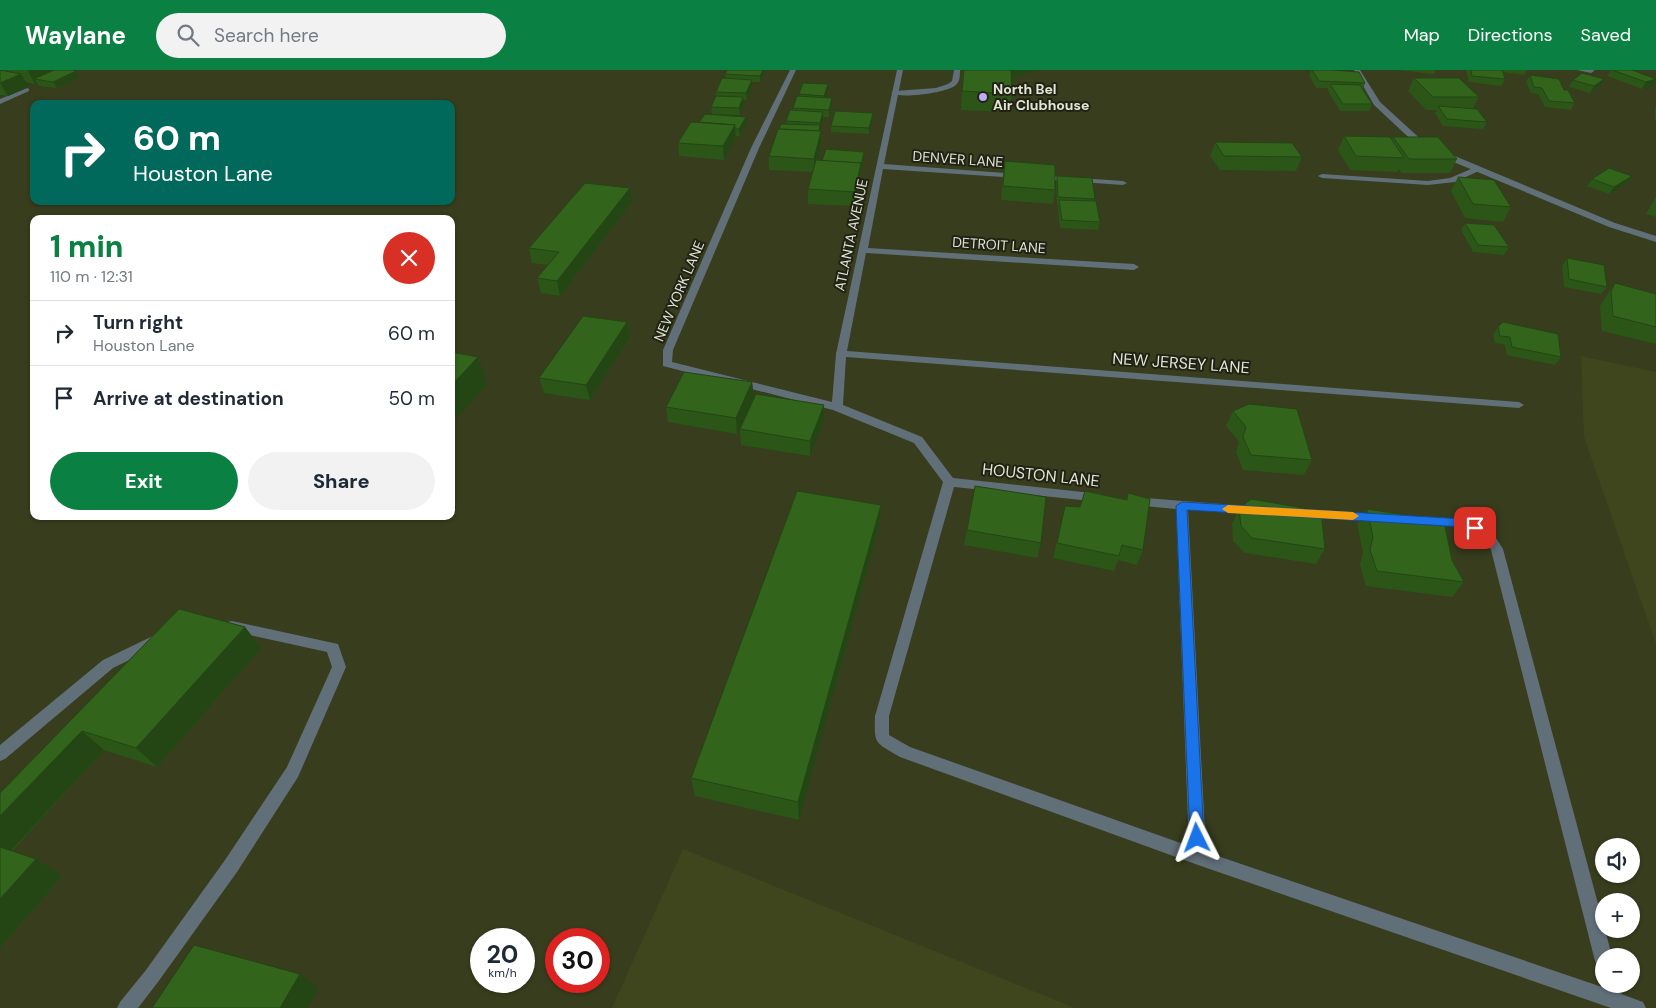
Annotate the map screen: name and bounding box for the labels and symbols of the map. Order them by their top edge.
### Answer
place label: North Bel Air Clubhouse [993,80,1089,114]
marker: North Bel Air Clubhouse [977,91,989,103]
street label: DENVER LANE [912,147,1004,171]
street label: ATLANTA AVENUE [830,177,872,293]
street label: DETROIT LANE [952,233,1046,257]
street label: NEW YORK LANE [650,238,708,344]
street label: NEW JERSEY LANE [1112,348,1250,378]
street label: HOUSTON LANE [981,458,1101,492]
pin [1454,507,1496,549]
position arrow [1170,811,1222,863]
speed limit sign: 30 [545,928,610,993]

